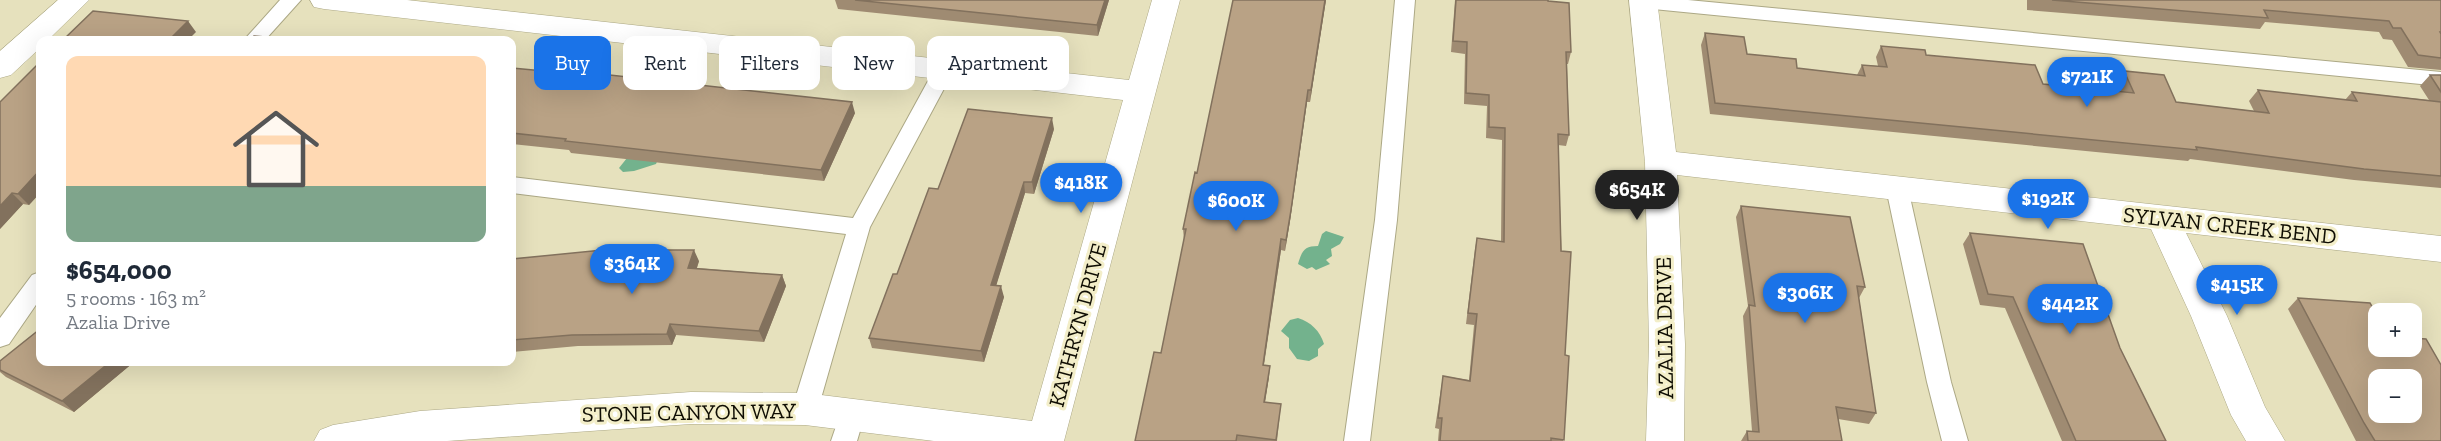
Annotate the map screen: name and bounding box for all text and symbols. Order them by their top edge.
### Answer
chip: Buy [534,36,611,90]
chip: Rent [623,36,707,90]
chip: Filters [719,36,820,90]
chip: New [832,36,915,90]
chip: Apartment [927,36,1069,90]
pin: $721K [2045,57,2129,108]
text: $721K [2061,64,2113,88]
icon: home [222,95,330,203]
pin: $418K [1039,163,1123,214]
text: $418K [1054,170,1108,194]
pin: $654K [1595,170,1679,221]
text: $654K [1609,177,1665,201]
pin: $192K [2006,179,2090,230]
pin: $600K [1194,181,1278,232]
text: $192K [2022,186,2074,210]
text: $600K [1207,188,1265,212]
street label: SYLVAN CREEK BEND [2122,201,2338,250]
street label: KATHRYN DRIVE [1043,240,1112,410]
pin: $364K [590,244,674,295]
text: $364K [604,251,660,275]
text: $654,000 [66,254,172,286]
street label: AZALIA DRIVE [1650,257,1679,399]
pin: $415K [2195,265,2279,316]
text: $415K [2210,272,2264,296]
pin: $306K [1763,273,1847,324]
text: $306K [1777,280,1833,304]
pin: $442K [2028,284,2112,335]
text: 5 rooms · 163 m² [66,286,206,310]
text: $442K [2042,291,2098,315]
map controls [2368,303,2422,423]
button: + [2368,303,2422,357]
text: Azalia Drive [66,310,170,334]
button: − [2368,369,2422,423]
street label: STONE CANYON WAY [582,397,797,428]

